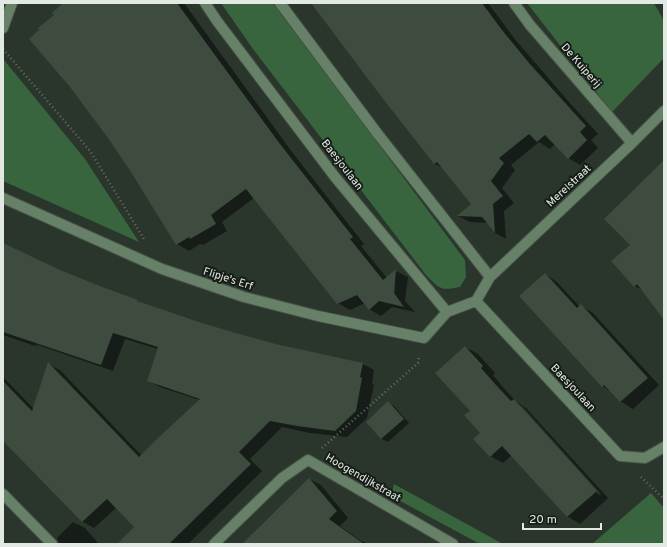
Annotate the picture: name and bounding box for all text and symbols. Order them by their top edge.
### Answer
street label: De Kuiperij [558,41,604,91]
street label: Baesjoulaan [318,137,366,193]
street label: Merelstraat [544,162,594,210]
street label: Flipje's Erf [201,264,255,294]
street label: Baesjoulaan [547,361,599,415]
street label: Hoogendijkstraat [323,451,403,505]
scale bar [523,505,601,531]
text: 20 m [529,512,557,528]

